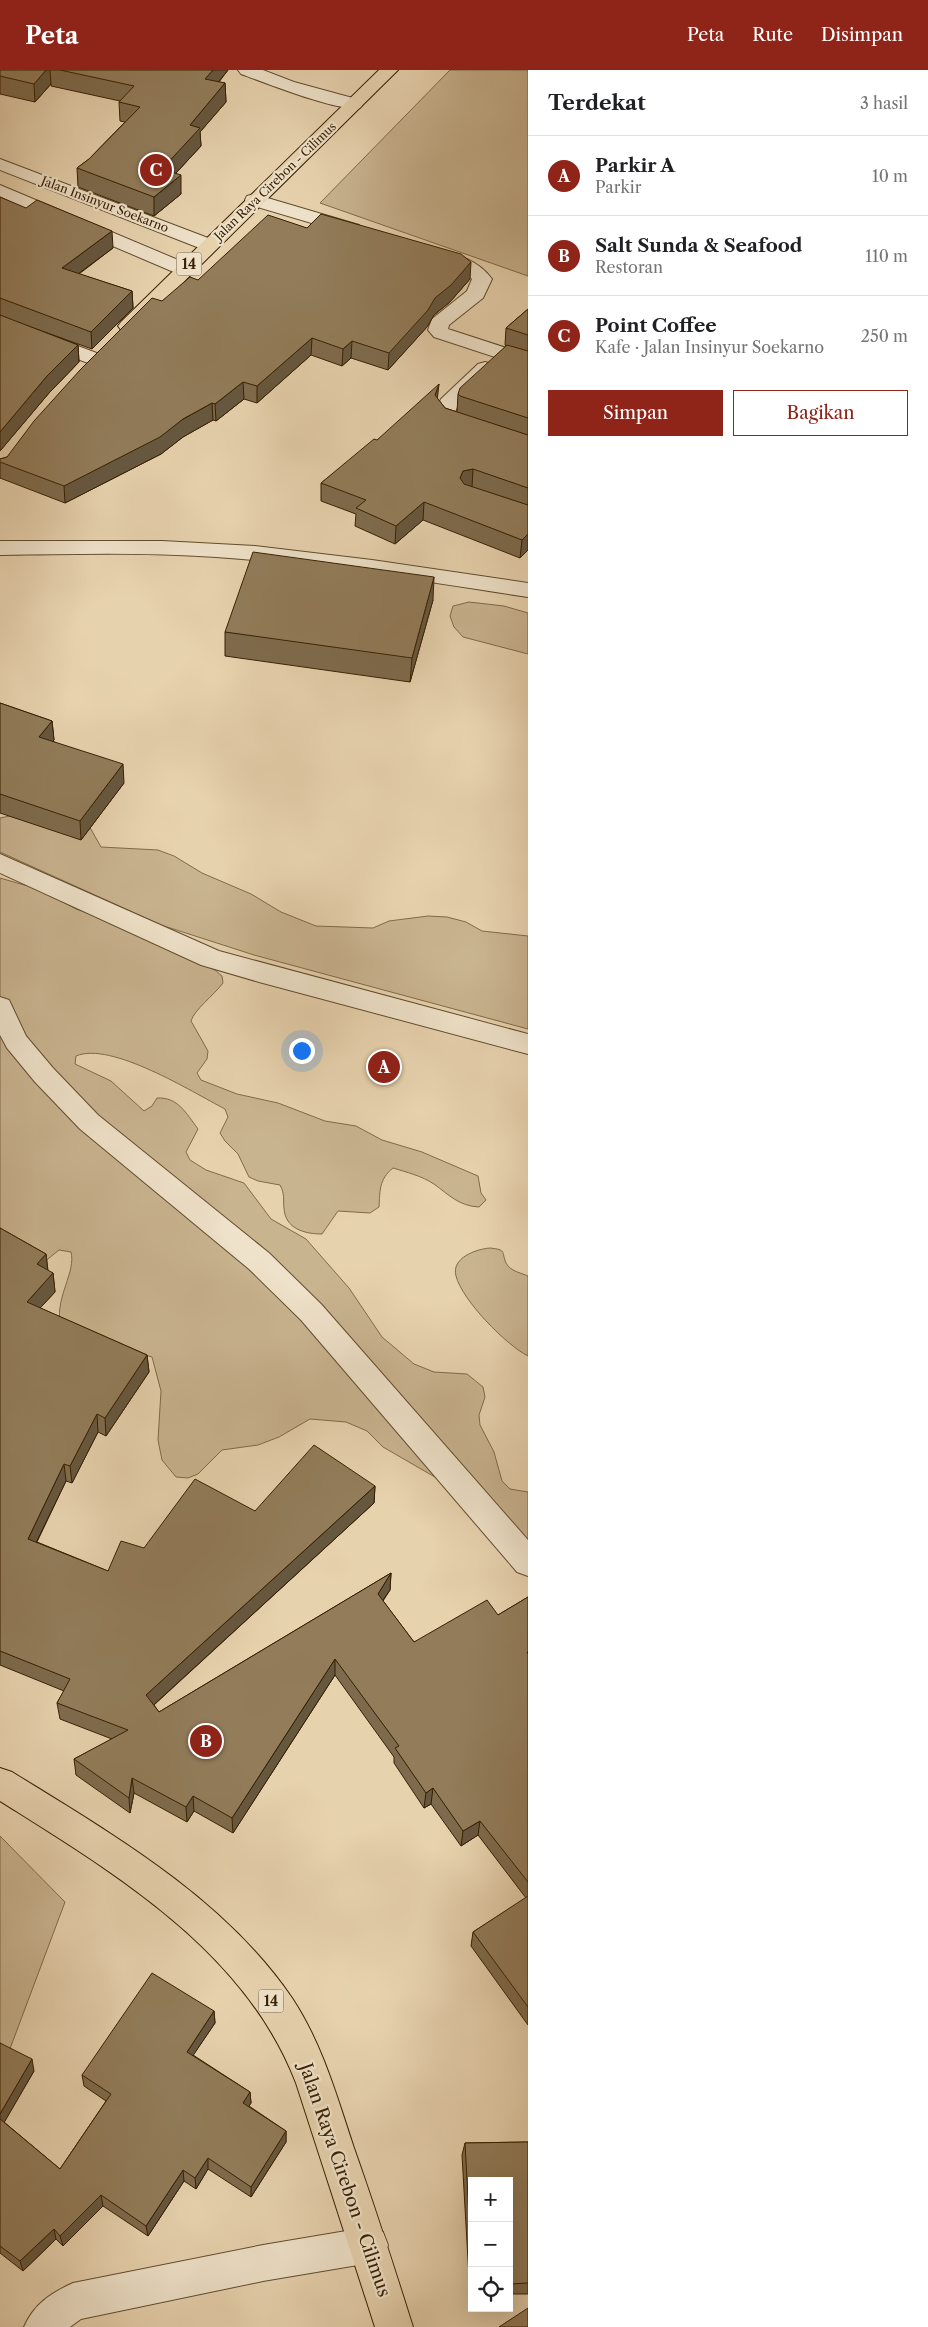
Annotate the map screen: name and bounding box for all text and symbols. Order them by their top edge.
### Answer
text: Peta [25,21,79,50]
text: Peta [687,24,724,46]
text: Rute [752,24,793,46]
text: Disimpan [821,24,903,46]
text: Terdekat [548,90,646,115]
text: 3 hasil [860,93,908,113]
street label: Jalan Raya Cirebon - Cilimus [209,119,339,245]
pin: C [140,151,172,189]
text: Parkir A [595,154,675,177]
text: A [558,166,570,186]
text: 10 m [872,166,908,186]
street label: Jalan Insinyur Soekarno [37,172,171,235]
text: Parkir [595,177,641,197]
text: Salt Sunda & Seafood [595,234,802,257]
text: B [558,246,570,266]
text: 110 m [865,246,908,266]
road number: 14 [176,252,202,275]
text: Restoran [595,257,663,277]
text: Point Coffee [595,314,717,337]
text: C [558,326,570,346]
text: 250 m [861,326,908,346]
text: Kafe · Jalan Insinyur Soekarno [595,337,824,357]
button: Simpan [548,390,723,436]
button: Bagikan [733,390,908,436]
your location [289,1038,315,1064]
pin: A [368,1048,400,1086]
pin: B [190,1722,222,1760]
road number: 14 [258,1990,284,2012]
street label: Jalan Raya Cirebon - Cilimus [294,2057,395,2300]
map controls [468,2177,513,2312]
button: + [468,2177,513,2222]
button: − [468,2222,513,2267]
button: locate [468,2267,513,2312]

